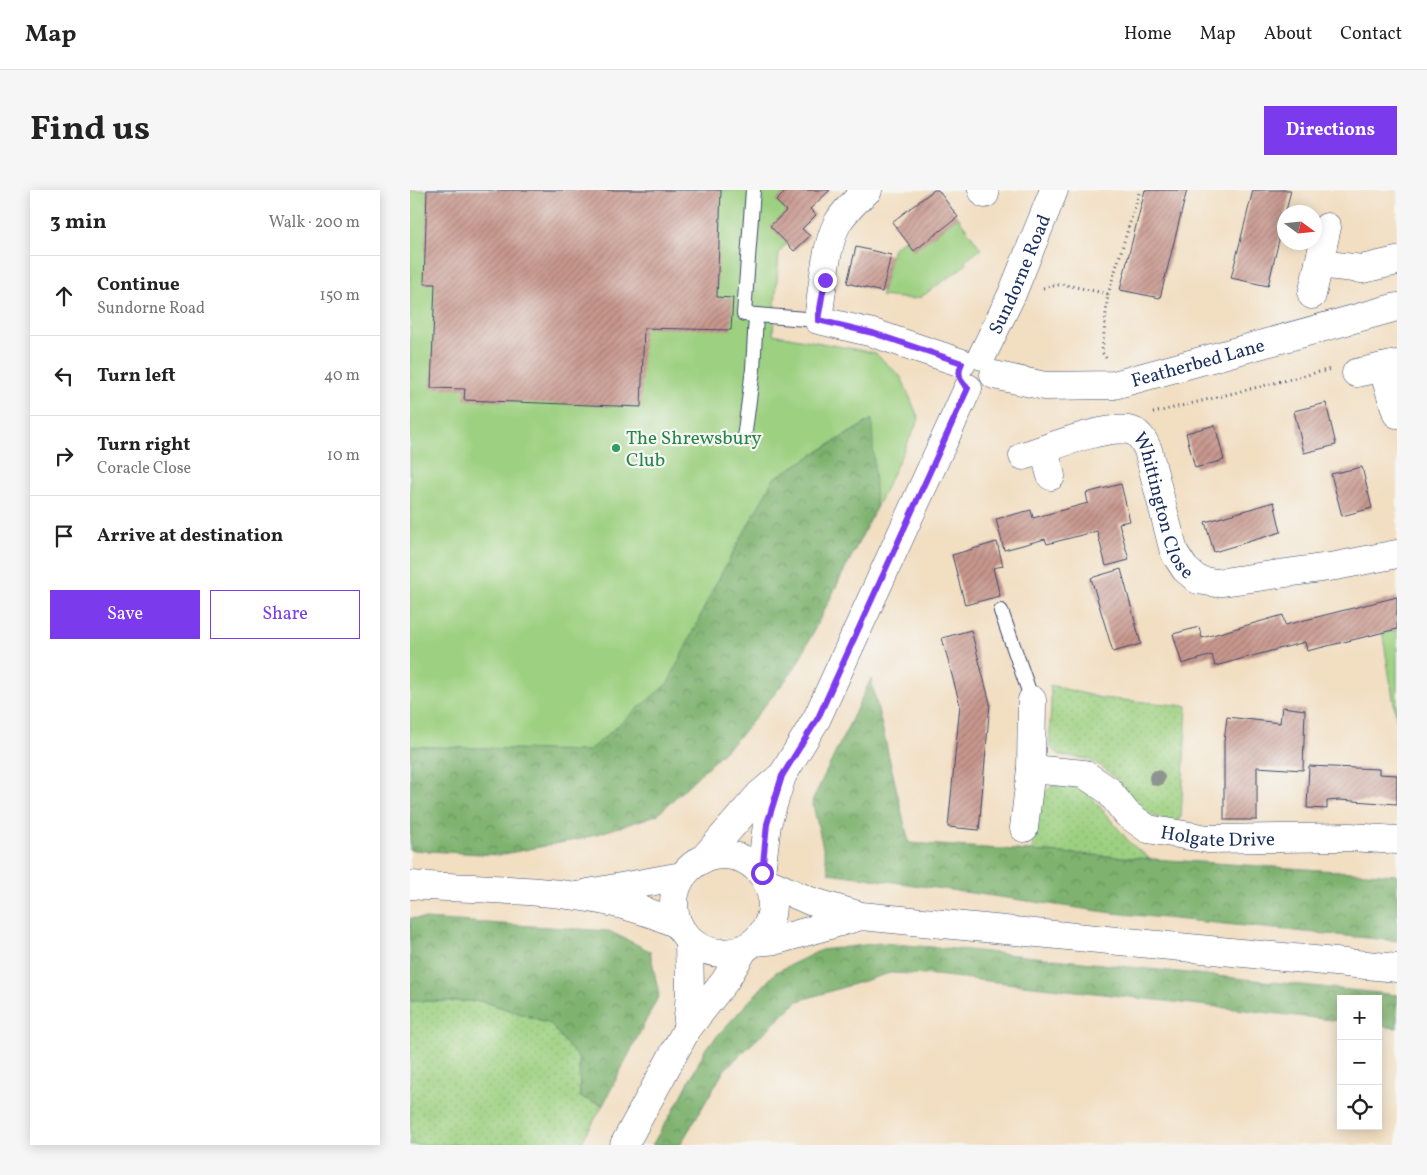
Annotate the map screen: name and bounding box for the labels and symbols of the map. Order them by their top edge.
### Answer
north arrow [1277,205,1322,250]
street label: Sundorne Road [983,211,1058,339]
route end [814,269,837,292]
street label: Featherbed Lane [1129,333,1268,395]
place label: The Shrewsbury Club [626,426,762,474]
street label: Whittington Close [1126,428,1198,586]
marker: The Shrewsbury Club [610,442,622,454]
street label: Holgate Drive [1159,820,1275,854]
route start [751,862,774,885]

